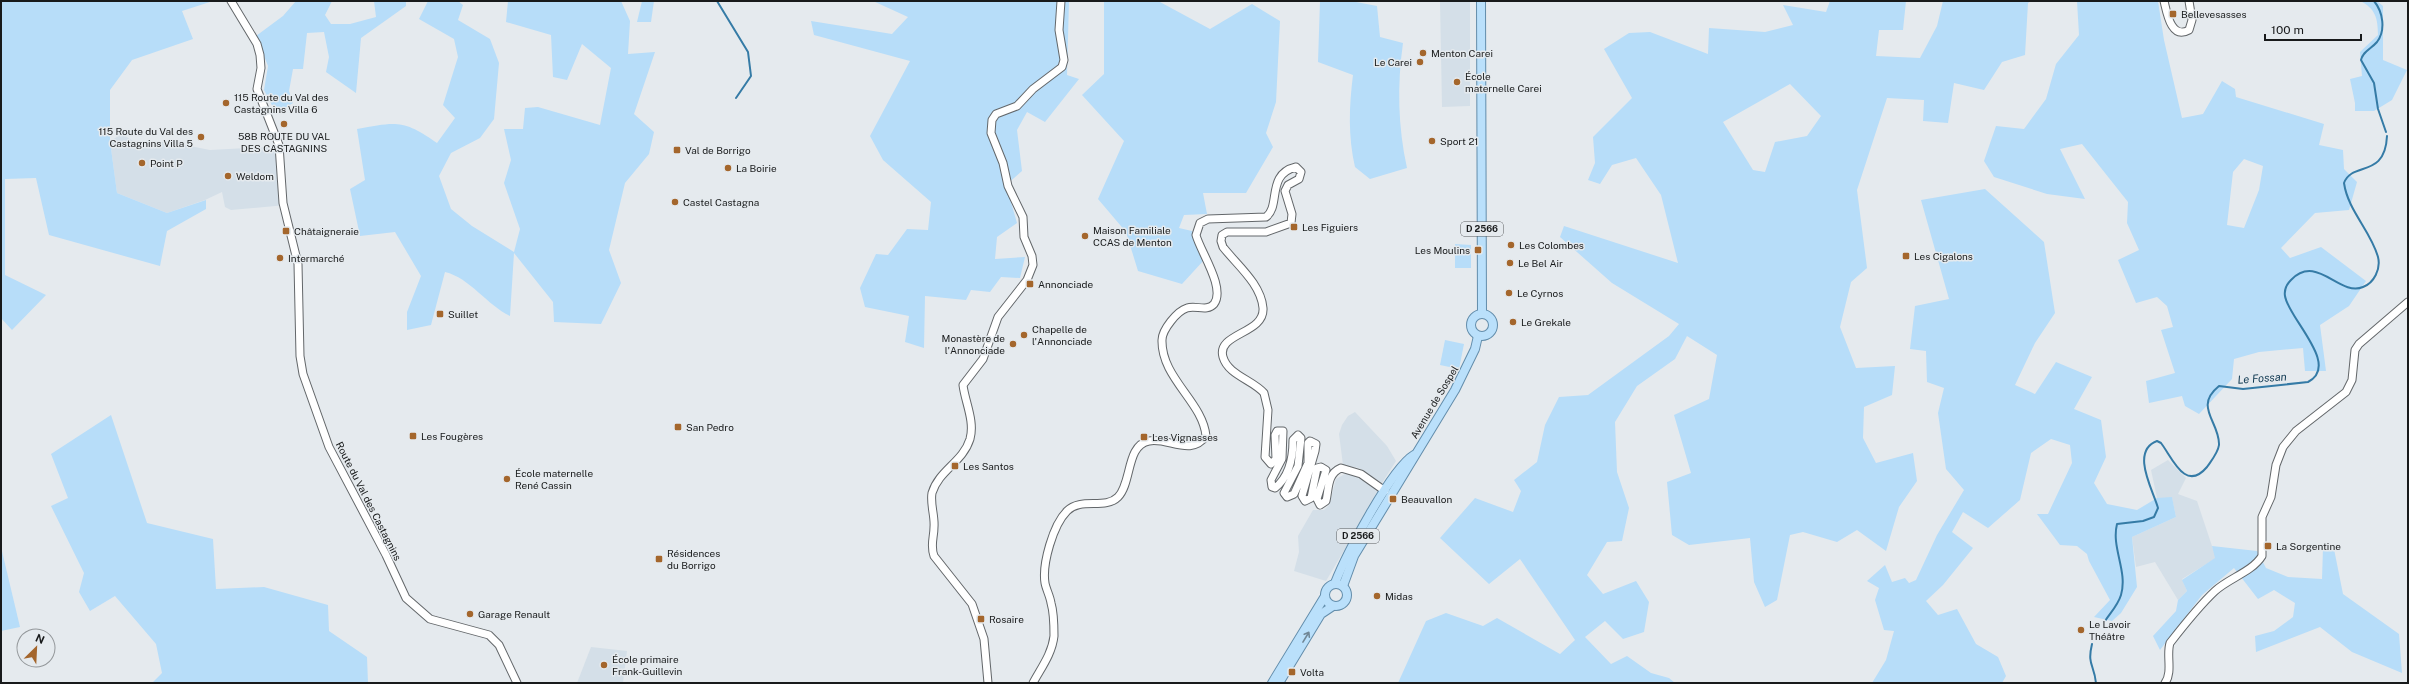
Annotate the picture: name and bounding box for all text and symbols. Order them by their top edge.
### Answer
place label: Bellevesasses [2181,8,2247,20]
marker: Bellevesasses [2168,9,2178,19]
scale bar [2265,16,2361,42]
text: 100 m [2271,23,2304,37]
place label: Menton Carei [1431,47,1493,59]
marker: Menton Carei [1418,48,1428,58]
place label: Le Carei [1374,56,1412,68]
marker: Le Carei [1415,57,1425,67]
place label: École maternelle Carei [1465,70,1542,94]
marker: École maternelle Carei [1452,77,1462,87]
place label: 115 Route du Val des Castagnins Villa 6 [234,91,328,115]
marker: 115 Route du Val des Castagnins Villa 6 [221,98,231,108]
marker: 58B ROUTE DU VAL DES CASTAGNINS [279,119,289,129]
place label: 115 Route du Val des Castagnins Villa 5 [99,125,193,149]
place label: 58B ROUTE DU VAL DES CASTAGNINS [238,130,330,154]
marker: 115 Route du Val des Castagnins Villa 5 [196,132,206,142]
place label: Sport 21 [1440,135,1478,147]
marker: Sport 21 [1427,136,1437,146]
place label: Val de Borrigo [685,144,751,156]
marker: Val de Borrigo [672,145,682,155]
place label: Point P [150,157,183,169]
marker: Point P [137,158,147,168]
place label: La Boirie [736,162,777,174]
marker: La Boirie [723,163,733,173]
place label: Weldom [236,170,274,182]
marker: Weldom [223,171,233,181]
place label: Castel Castagna [683,196,759,208]
marker: Castel Castagna [670,197,680,207]
place label: Les Figuiers [1302,221,1358,233]
marker: Les Figuiers [1289,222,1299,232]
road number: D 2566 [1461,222,1503,236]
place label: Maison Familiale CCAS de Menton [1093,224,1172,248]
place label: Châtaigneraie [294,225,359,237]
marker: Châtaigneraie [281,226,291,236]
marker: Maison Familiale CCAS de Menton [1080,231,1090,241]
place label: Les Colombes [1519,239,1584,251]
marker: Les Colombes [1506,240,1516,250]
place label: Les Moulins [1415,244,1470,256]
marker: Les Moulins [1473,245,1483,255]
place label: Les Cigalons [1914,250,1973,262]
marker: Les Cigalons [1901,251,1911,261]
place label: Intermarché [288,252,345,264]
marker: Intermarché [275,253,285,263]
place label: Le Bel Air [1518,257,1563,269]
marker: Le Bel Air [1505,258,1515,268]
place label: Annonciade [1038,278,1093,290]
marker: Annonciade [1025,279,1035,289]
place label: Le Cyrnos [1517,287,1563,299]
marker: Le Cyrnos [1504,288,1514,298]
place label: Suillet [448,308,478,320]
marker: Suillet [435,309,445,319]
place label: Le Grekale [1521,316,1571,328]
marker: Le Grekale [1508,317,1518,327]
place label: Chapelle de l'Annonciade [1032,323,1092,347]
marker: Chapelle de l'Annonciade [1019,330,1029,340]
place label: Monastère de l'Annonciade [942,332,1005,356]
marker: Monastère de l'Annonciade [1008,339,1018,349]
street label: Avenue de Sospel [1408,364,1460,440]
water label: Le Fossan [2237,370,2287,386]
place label: San Pedro [686,421,734,433]
marker: San Pedro [673,422,683,432]
place label: Les Fougères [421,430,483,442]
marker: Les Fougères [408,431,418,441]
place label: Les Vignasses [1152,431,1218,443]
marker: Les Vignasses [1139,432,1149,442]
street label: Route du Val des Castagnins [334,440,404,562]
place label: Les Santos [963,460,1014,472]
marker: Les Santos [950,461,960,471]
place label: École maternelle René Cassin [515,467,593,491]
marker: École maternelle René Cassin [502,474,512,484]
place label: Beauvallon [1401,493,1452,505]
marker: Beauvallon [1388,494,1398,504]
road number: D 2566 [1337,529,1379,543]
place label: La Sorgentine [2276,540,2341,552]
marker: La Sorgentine [2263,541,2273,551]
place label: Résidences du Borrigo [667,547,720,571]
marker: Résidences du Borrigo [654,554,664,564]
place label: Midas [1385,590,1413,602]
marker: Midas [1372,591,1382,601]
place label: Garage Renault [478,608,550,620]
marker: Garage Renault [465,609,475,619]
place label: Rosaire [989,613,1024,625]
marker: Rosaire [976,614,986,624]
place label: Le Lavoir Théâtre [2089,618,2131,642]
marker: Le Lavoir Théâtre [2076,625,2086,635]
north arrow [16,628,56,668]
one-way arrow [1303,631,1311,643]
text: N [34,632,46,646]
place label: École primaire Frank-Guillevin [612,653,683,677]
marker: École primaire Frank-Guillevin [599,660,609,670]
place label: Volta [1300,666,1324,678]
marker: Volta [1287,667,1297,677]

